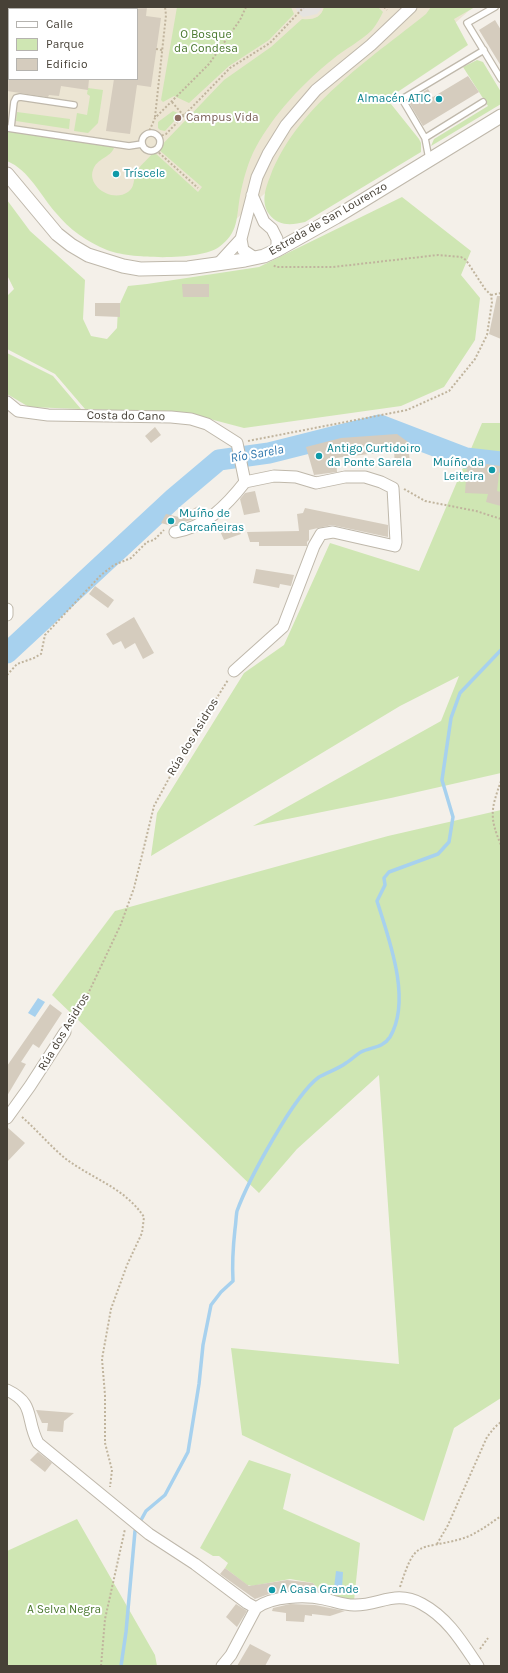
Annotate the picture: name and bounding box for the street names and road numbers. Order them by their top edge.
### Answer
street label: Estrada de San Lourenzo [266,179,390,259]
street label: Costa do Cano [87,408,165,424]
street label: Rúa dos Asidros [164,696,222,778]
street label: Rúa dos Asidros [35,991,93,1073]

